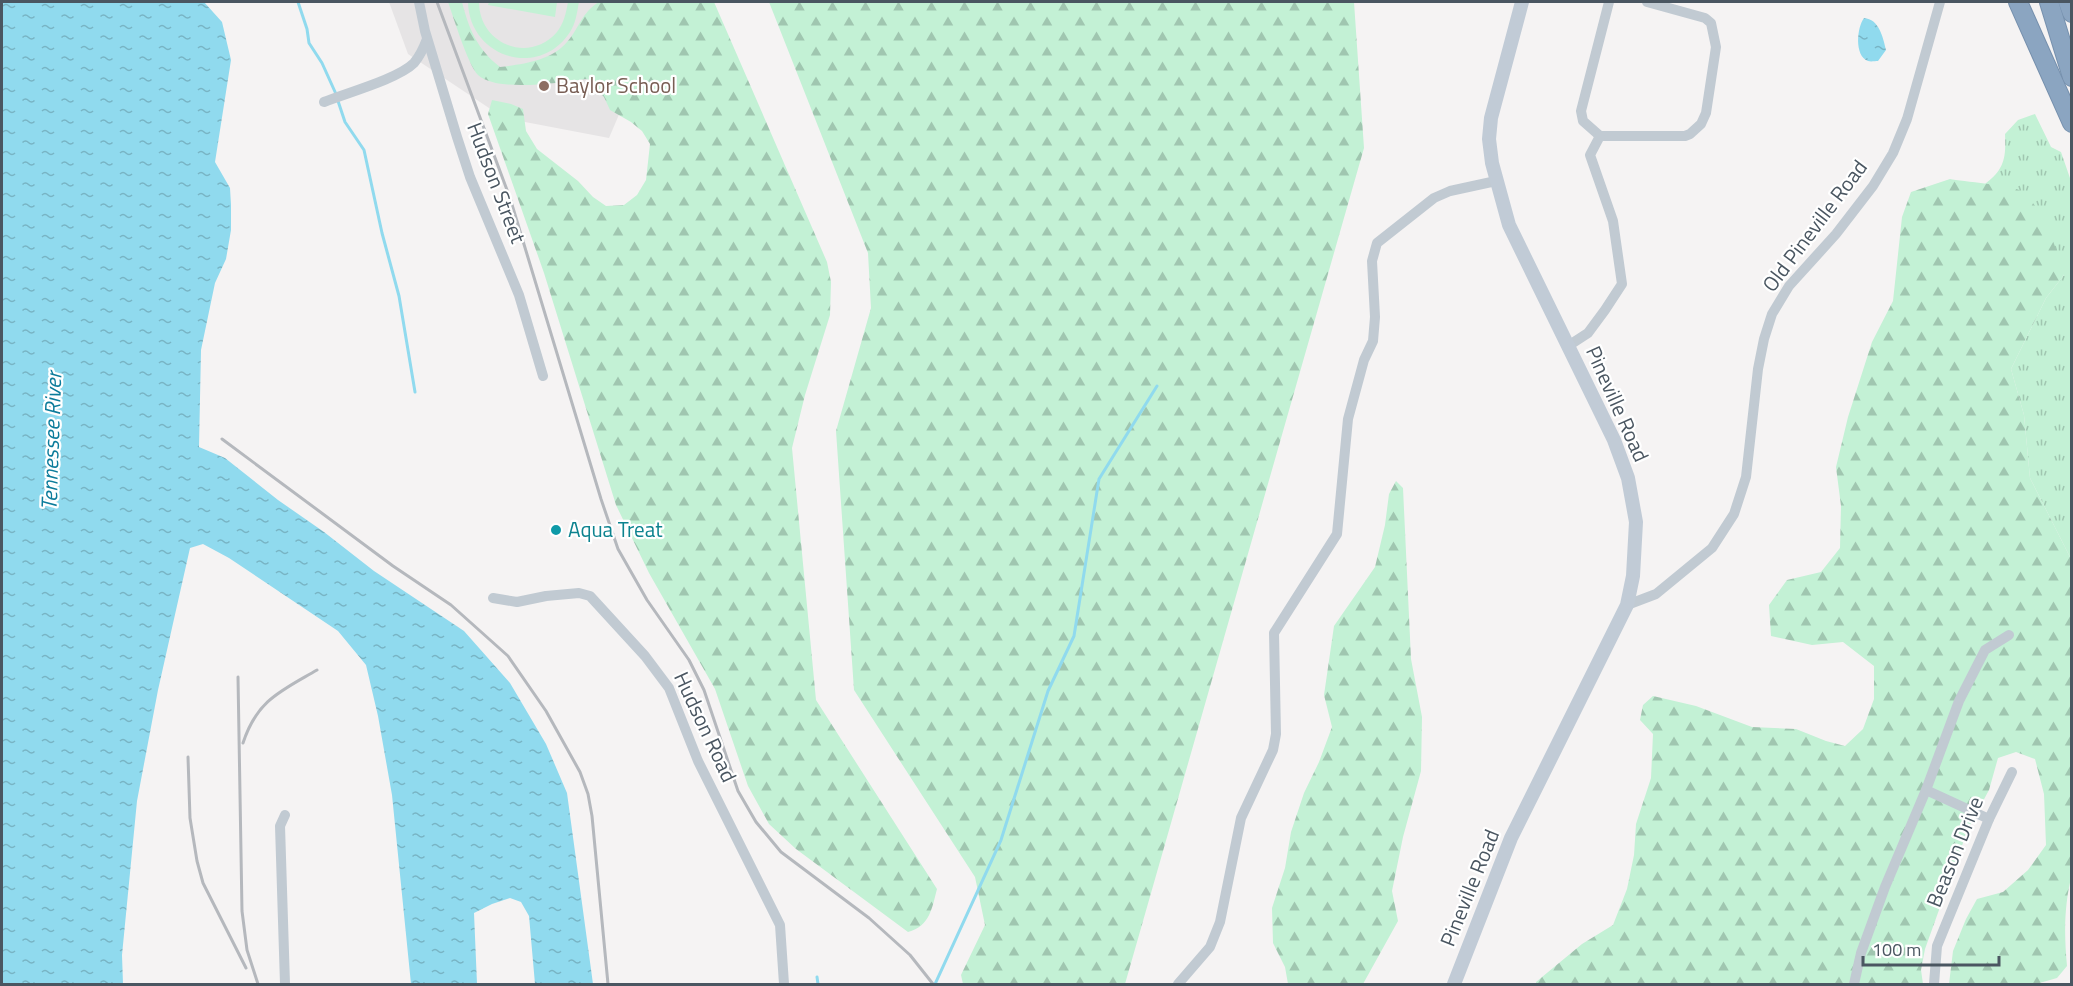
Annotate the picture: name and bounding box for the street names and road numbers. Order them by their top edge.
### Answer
street label: Hudson Street [459,117,535,248]
street label: Old Pineville Road [1754,153,1875,298]
street label: Pineville Road [1578,341,1658,467]
street label: Hudson Road [666,666,745,787]
street label: Beason Drive [1917,792,1991,912]
street label: Pineville Road [1431,824,1507,951]

